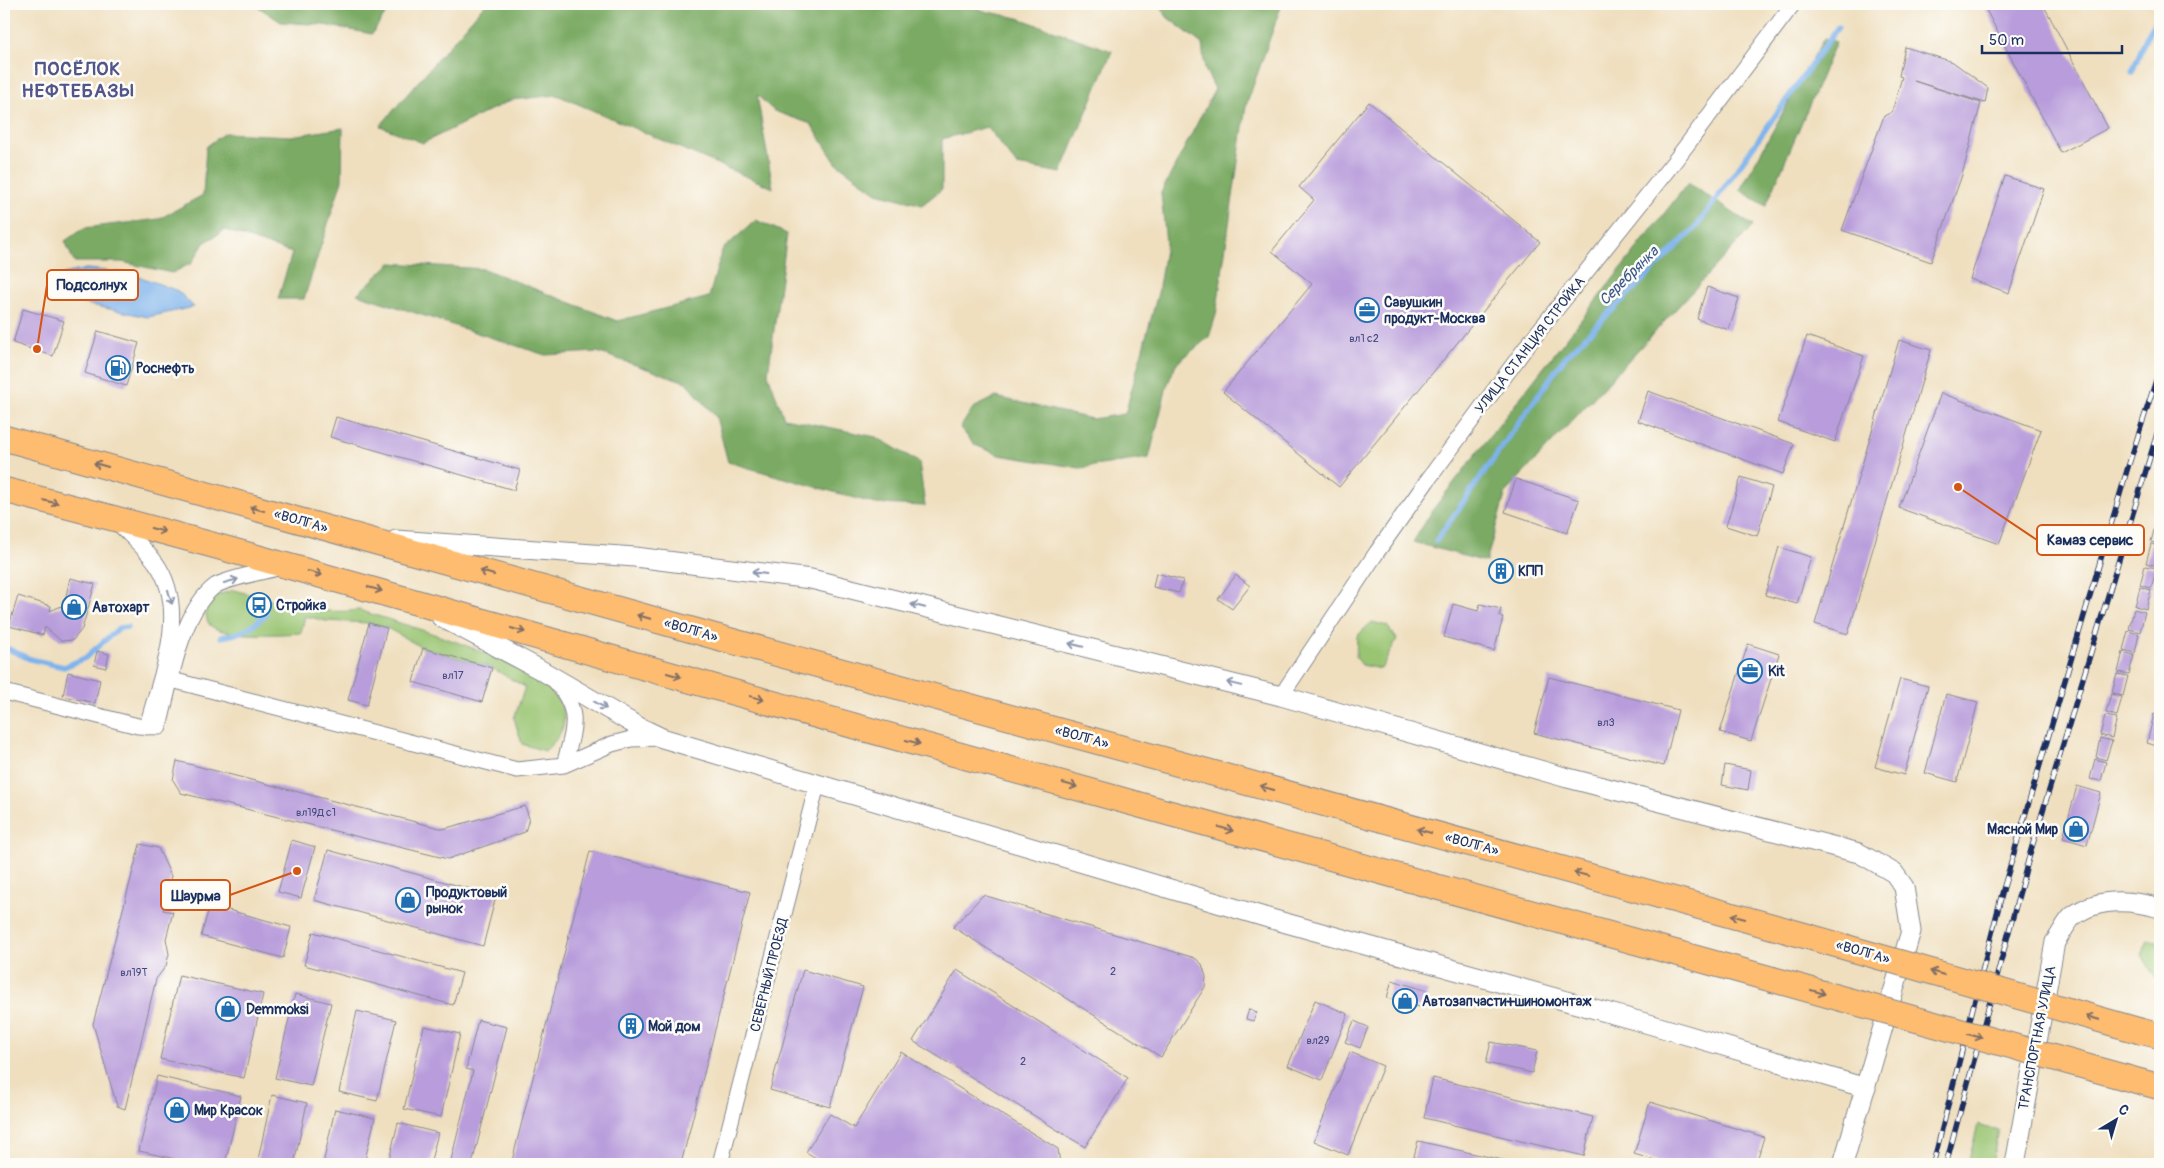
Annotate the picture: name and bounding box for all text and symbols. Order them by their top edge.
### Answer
scale bar [1982,22,2122,54]
text: 50 m [1989,31,2024,50]
district label: ПОСЁЛОК НЕФТЕБАЗЫ [22,57,134,103]
water label: Серебрянка [1595,242,1663,310]
callout: Подсолнух [47,270,138,300]
street label: УЛИЦА СТАНЦИЯ СТРОЙКА [1471,273,1589,417]
text: Подсолнух [56,276,128,295]
place label: Савушкин продукт-Москва [1384,294,1486,327]
office icon: Савушкин продукт-Москва [1354,297,1380,323]
house number: вл1 с2 [1349,332,1379,345]
fuel station icon: Роснефть [105,355,131,381]
place label: Роснефть [136,360,195,377]
one-way arrow [93,460,109,470]
one-way arrow [43,498,59,507]
one-way arrow [250,504,266,513]
street label: «ВОЛГА» [272,505,330,537]
one-way arrow [150,525,166,535]
callout: Камаз сервис [2037,525,2144,555]
text: Камаз сервис [2047,531,2134,550]
building icon: КПП [1488,558,1514,584]
place label: КПП [1518,563,1543,580]
one-way arrow [479,568,495,578]
one-way arrow [752,568,768,578]
one-way arrow [307,569,323,578]
one-way arrow [222,576,238,585]
one-way arrow [366,585,382,595]
one-way arrow [166,589,176,605]
bus stop icon: Стройка [246,592,272,618]
shop icon: Автохарт [61,594,87,620]
place label: Стройка [276,597,327,614]
place label: Автохарт [92,599,151,616]
one-way arrow [911,600,927,610]
one-way arrow [636,612,652,621]
street label: «ВОЛГА» [662,614,720,646]
one-way arrow [509,626,525,636]
one-way arrow [1068,640,1084,649]
office icon: Kit [1737,658,1763,684]
place label: Kit [1768,663,1785,680]
house number: вл17 [442,669,464,682]
one-way arrow [665,671,681,681]
one-way arrow [1226,679,1242,688]
one-way arrow [748,694,764,704]
one-way arrow [592,701,606,711]
house number: вл3 [1597,716,1615,729]
street label: «ВОЛГА» [1053,722,1111,752]
one-way arrow [905,737,921,747]
one-way arrow [1061,781,1077,791]
one-way arrow [1260,783,1276,793]
house number: вл19Д с1 [296,806,336,819]
shop icon: Мясной Мир [2063,816,2089,842]
place label: Мясной Мир [1987,821,2058,838]
one-way arrow [1218,824,1234,834]
one-way arrow [1417,826,1433,835]
street label: «ВОЛГА» [1443,829,1501,859]
one-way arrow [1573,869,1589,878]
callout: Шаурма [161,880,230,910]
place label: Продуктовый рынок [426,884,508,917]
text: Шаурма [170,887,221,906]
shop icon: Продуктовый рынок [395,887,421,913]
one-way arrow [1730,912,1746,921]
street label: СЕВЕРНЫЙ ПРОЕЗД [747,916,792,1034]
street label: «ВОЛГА» [1834,936,1892,968]
street label: ТРАНСПОРТНАЯ УЛИЦА [2015,964,2059,1112]
house number: 2 [1110,965,1116,978]
house number: вл19Т [120,966,148,979]
one-way arrow [1929,968,1945,978]
shop icon: Автозапчасти+шиномонтаж [1392,988,1418,1014]
one-way arrow [1810,988,1826,998]
place label: Автозапчасти+шиномонтаж [1422,993,1592,1010]
shop icon: Demmoksi [215,996,241,1022]
place label: Demmoksi [246,1001,309,1018]
one-way arrow [2086,1012,2102,1022]
building icon: Мой дом [618,1013,644,1039]
place label: Мой дом [648,1018,701,1035]
one-way arrow [1966,1032,1982,1041]
house number: вл29 [1306,1034,1330,1047]
house number: 2 [1020,1055,1026,1068]
north arrow [2092,1096,2142,1146]
shop icon: Мир Красок [164,1097,190,1123]
text: С [2115,1101,2133,1120]
place label: Мир Красок [194,1102,263,1119]

